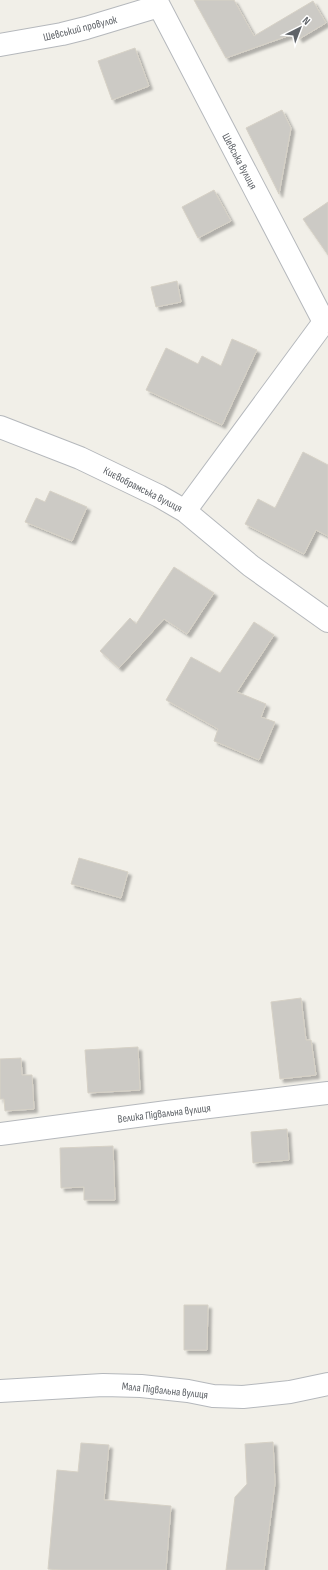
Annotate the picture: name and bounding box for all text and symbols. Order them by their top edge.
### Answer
north arrow [280,8,320,48]
street label: Шевський провулок [42,13,119,44]
text: N [300,14,313,28]
street label: Шевська вулиця [219,131,260,191]
street label: Києвобрамська вулиця [101,464,184,515]
street label: Велика Підвальна вулиця [117,1101,211,1126]
street label: Мала Підвальна вулиця [121,1380,209,1401]

